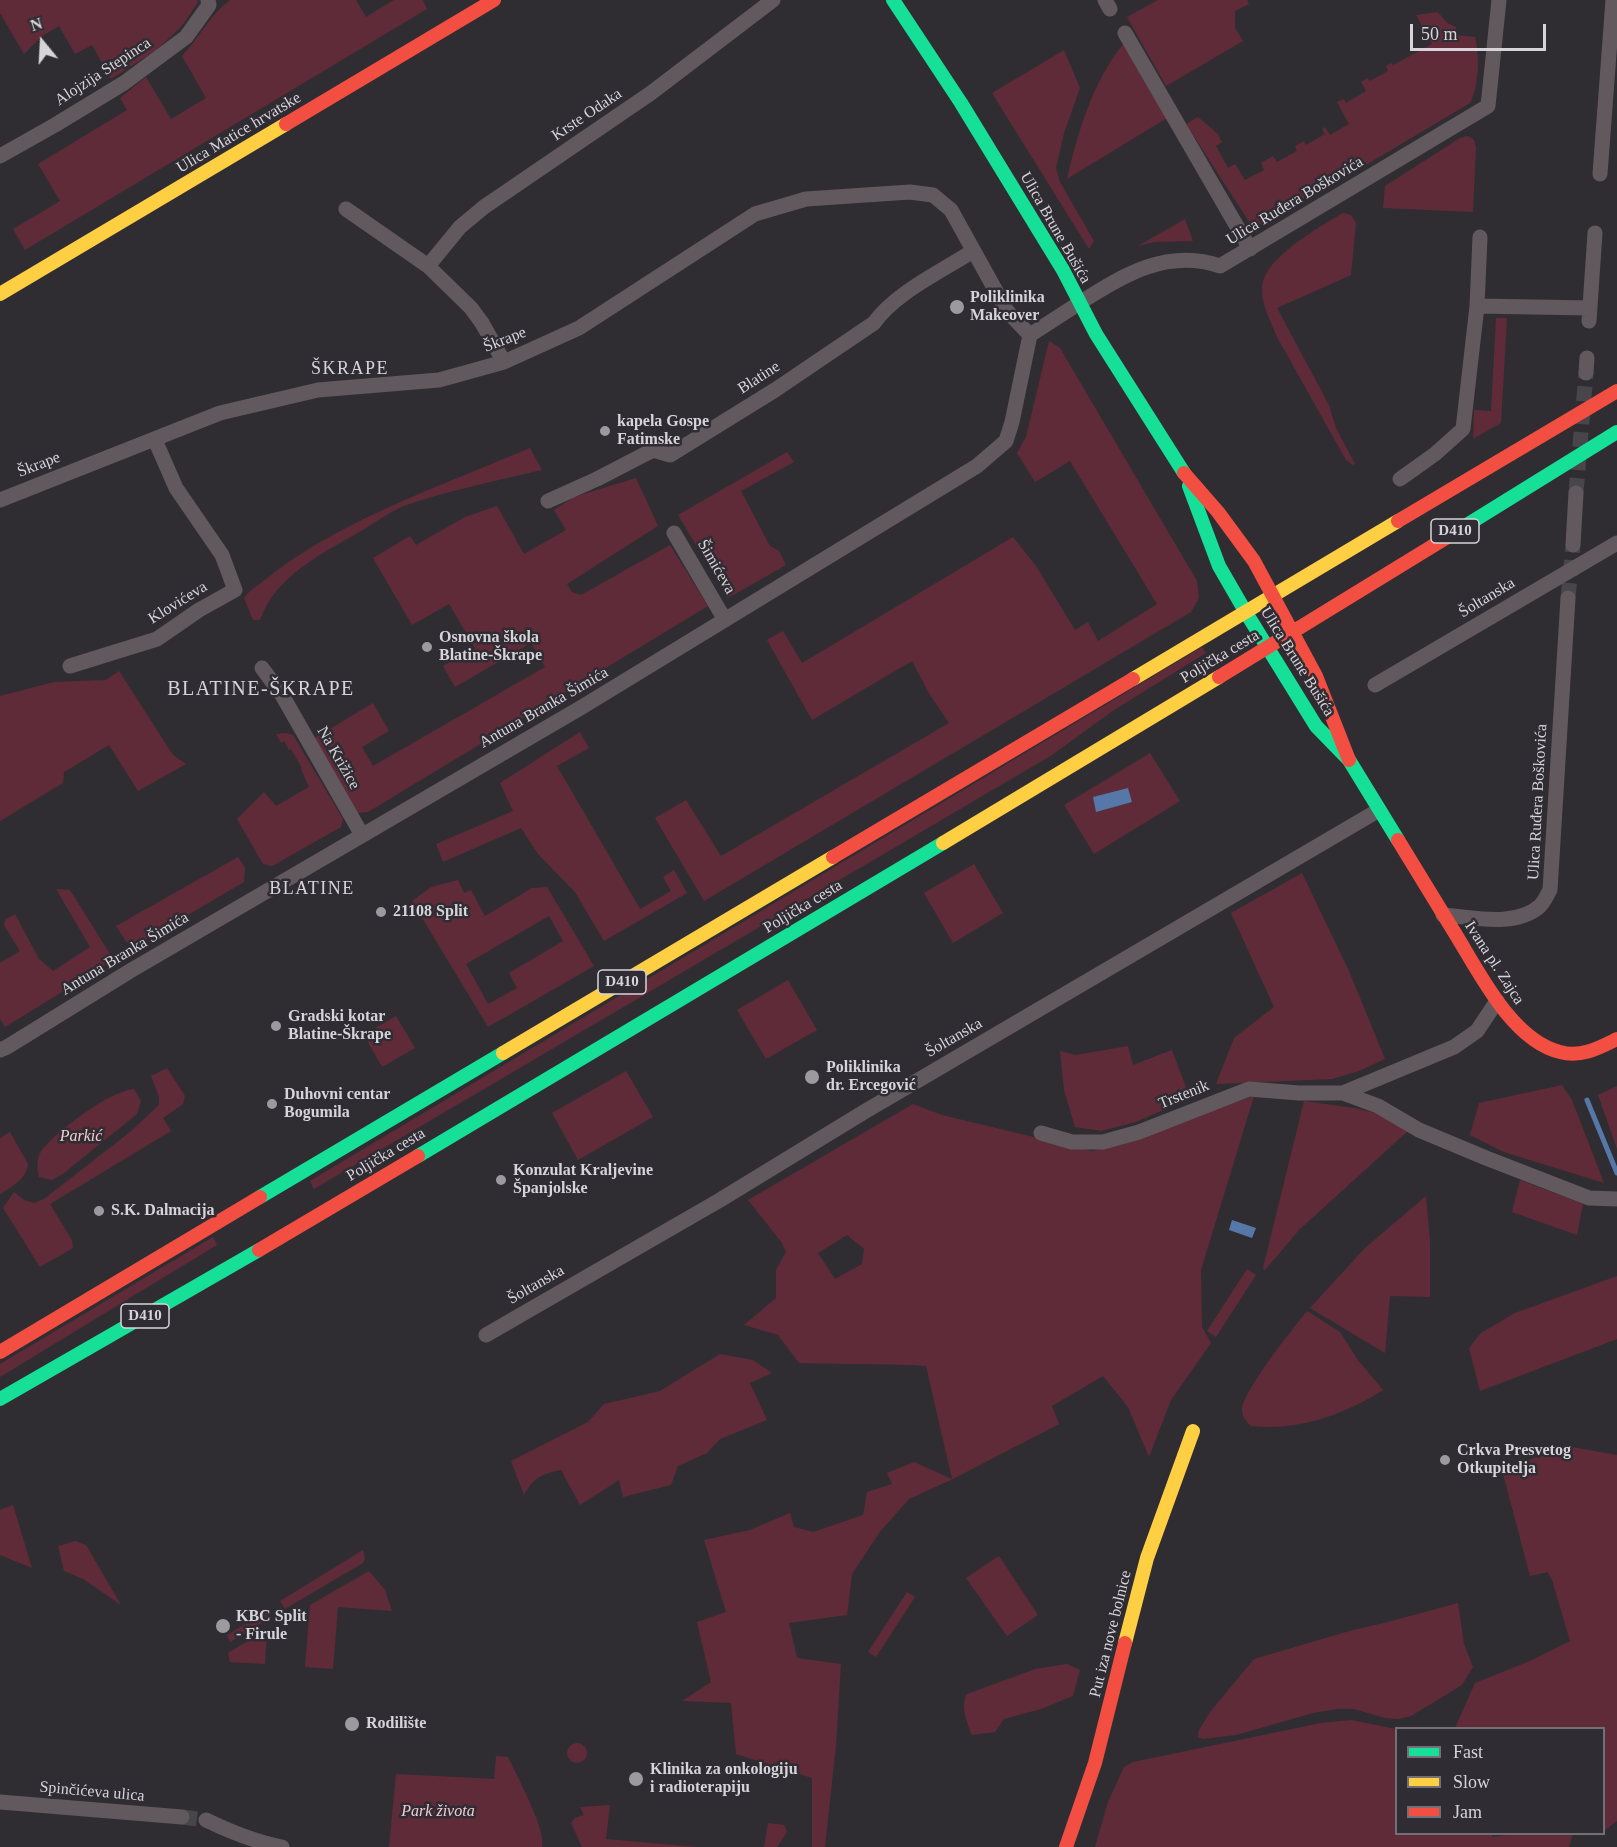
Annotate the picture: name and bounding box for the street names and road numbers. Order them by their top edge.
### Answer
street label: Alojzija Stepinca [51,34,155,110]
street label: Krste Odaka [548,85,626,145]
street label: Ulica Matice hrvatske [174,88,304,178]
street label: Ulica Ruđera Boškovića [1223,152,1367,250]
street label: Ulica Brune Bušića [1015,169,1095,287]
street label: Škrape [481,323,529,357]
street label: Blatine [734,357,784,399]
street label: Škrape [15,448,63,482]
road number: D410 [1431,519,1479,543]
street label: Šimićeva [693,536,739,598]
street label: Šoltanska [1455,574,1519,622]
street label: Klovićeva [145,577,211,629]
street label: Ulica Brune Bušića [1256,604,1338,720]
street label: Poljička cesta [1177,626,1263,688]
street label: Antuna Branka Šimića [476,663,612,753]
street label: Na Križice [312,723,364,793]
street label: Ulica Ruđera Boškovića [1524,723,1552,881]
street label: Poljička cesta [760,876,846,938]
street label: Antuna Branka Šimića [58,908,192,1000]
street label: Ivana pl. Zajca [1460,918,1528,1008]
road number: D410 [598,970,646,994]
street label: Šoltanska [922,1014,986,1062]
street label: Trstenik [1156,1076,1212,1114]
street label: Poljička cesta [343,1124,429,1186]
street label: Šoltanska [504,1261,568,1309]
road number: D410 [121,1304,169,1328]
street label: Put iza nove bolnice [1086,1569,1136,1699]
street label: Spinčićeva ulica [39,1778,145,1806]

